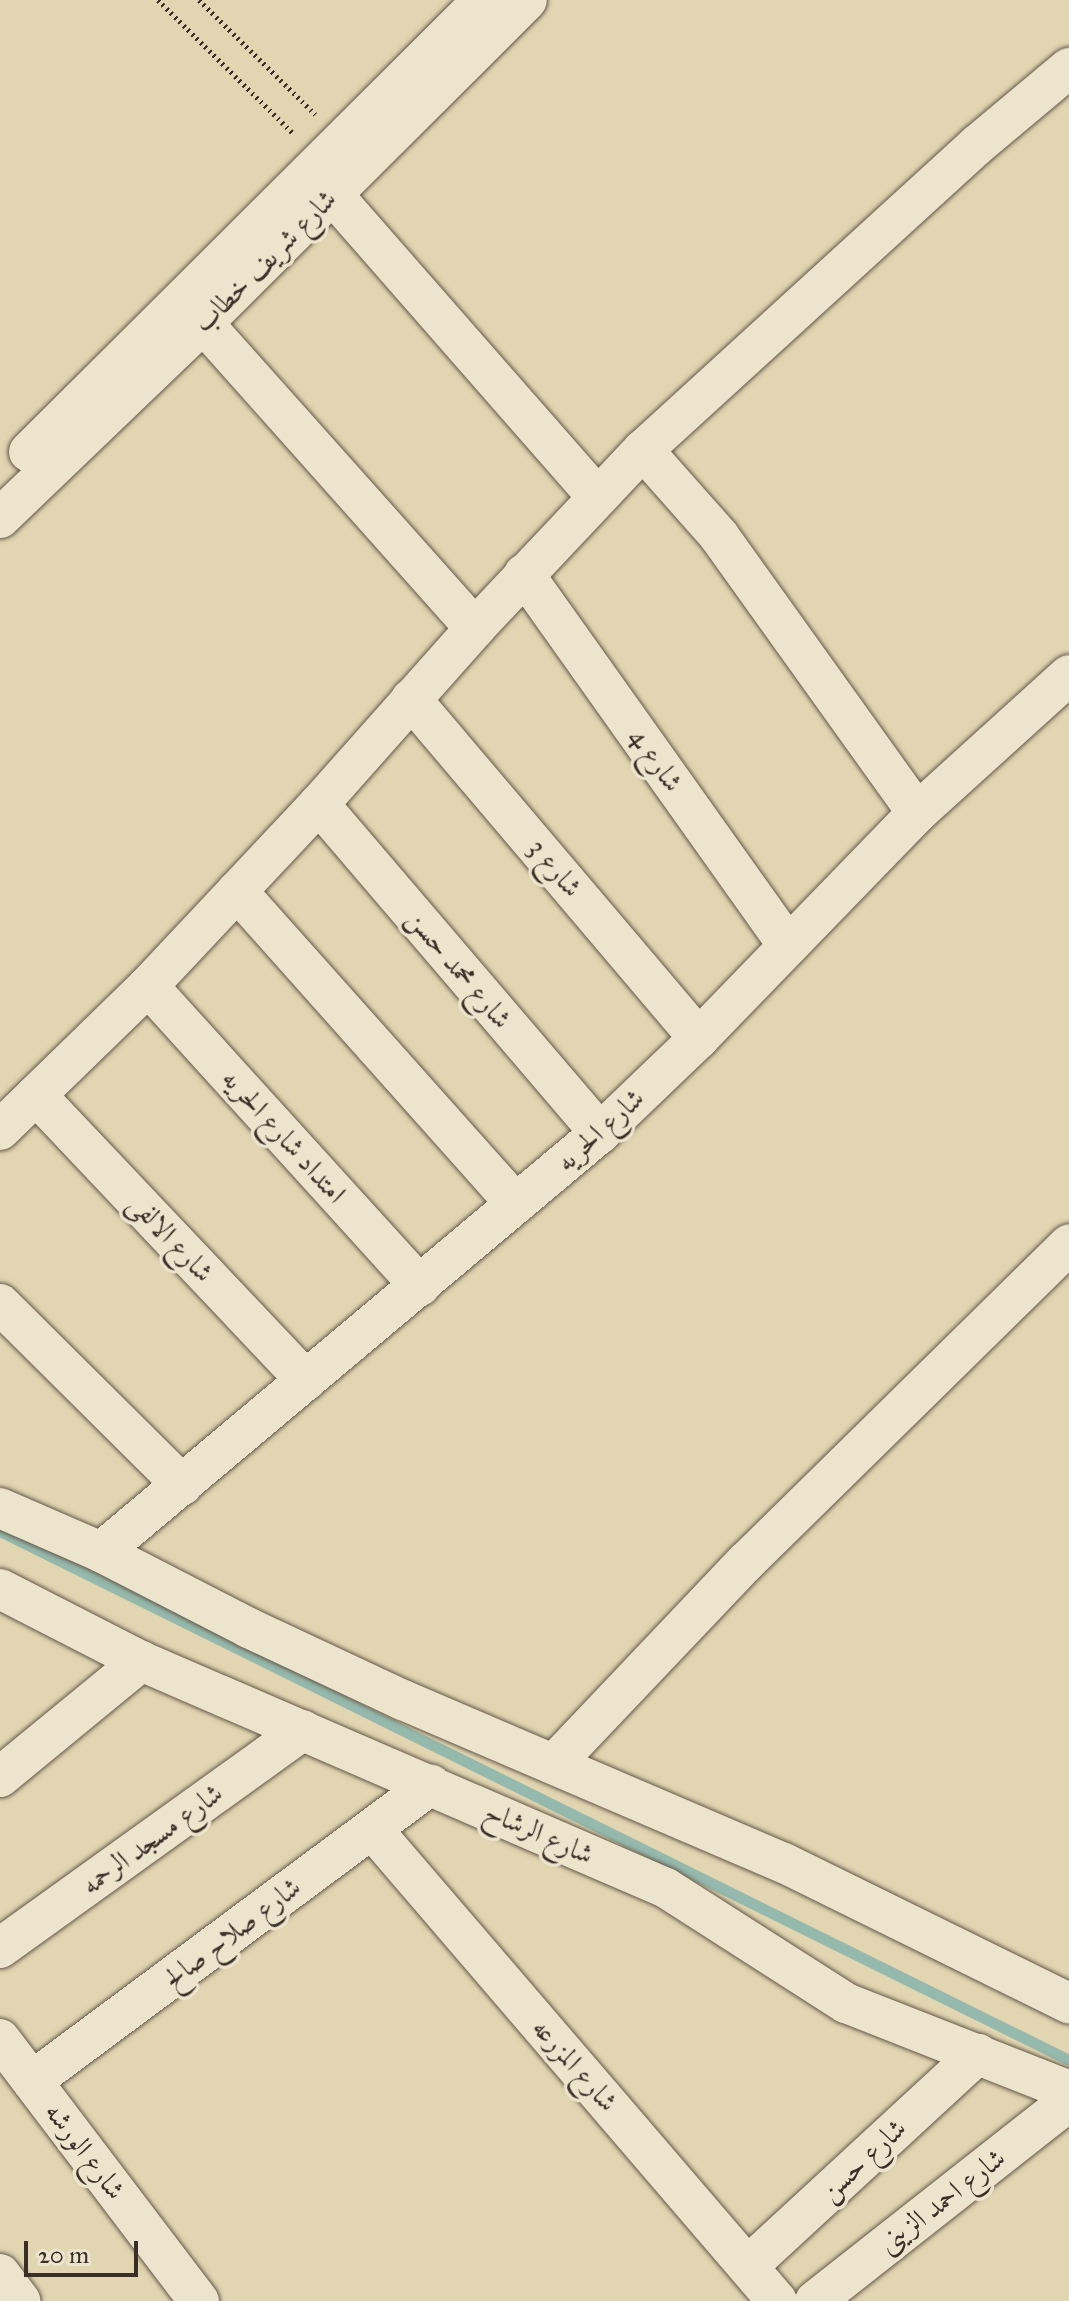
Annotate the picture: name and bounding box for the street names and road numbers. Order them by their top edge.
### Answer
street label: شارع شريف خطاب [186,182,344,340]
street label: شارع 4 [622,722,690,798]
street label: شارع 3 [521,832,589,904]
street label: شارع محمد حسن [399,902,519,1036]
street label: امتداد شارع الحريه [215,1062,353,1210]
street label: شارع الحريه [549,1082,651,1178]
street label: شارع الالفى [122,1187,220,1289]
street label: شارع مسجد الرحمه [75,1776,229,1902]
street label: شارع الرشاح [479,1794,599,1872]
street label: شارع صلاح صالح [157,1870,307,1996]
street label: شارع المزرعه [525,2011,625,2119]
street label: شارع الورشه [38,2096,132,2206]
street label: شارع حسن [813,2112,913,2208]
street label: شارع احمد الزينى [872,2141,1012,2261]

